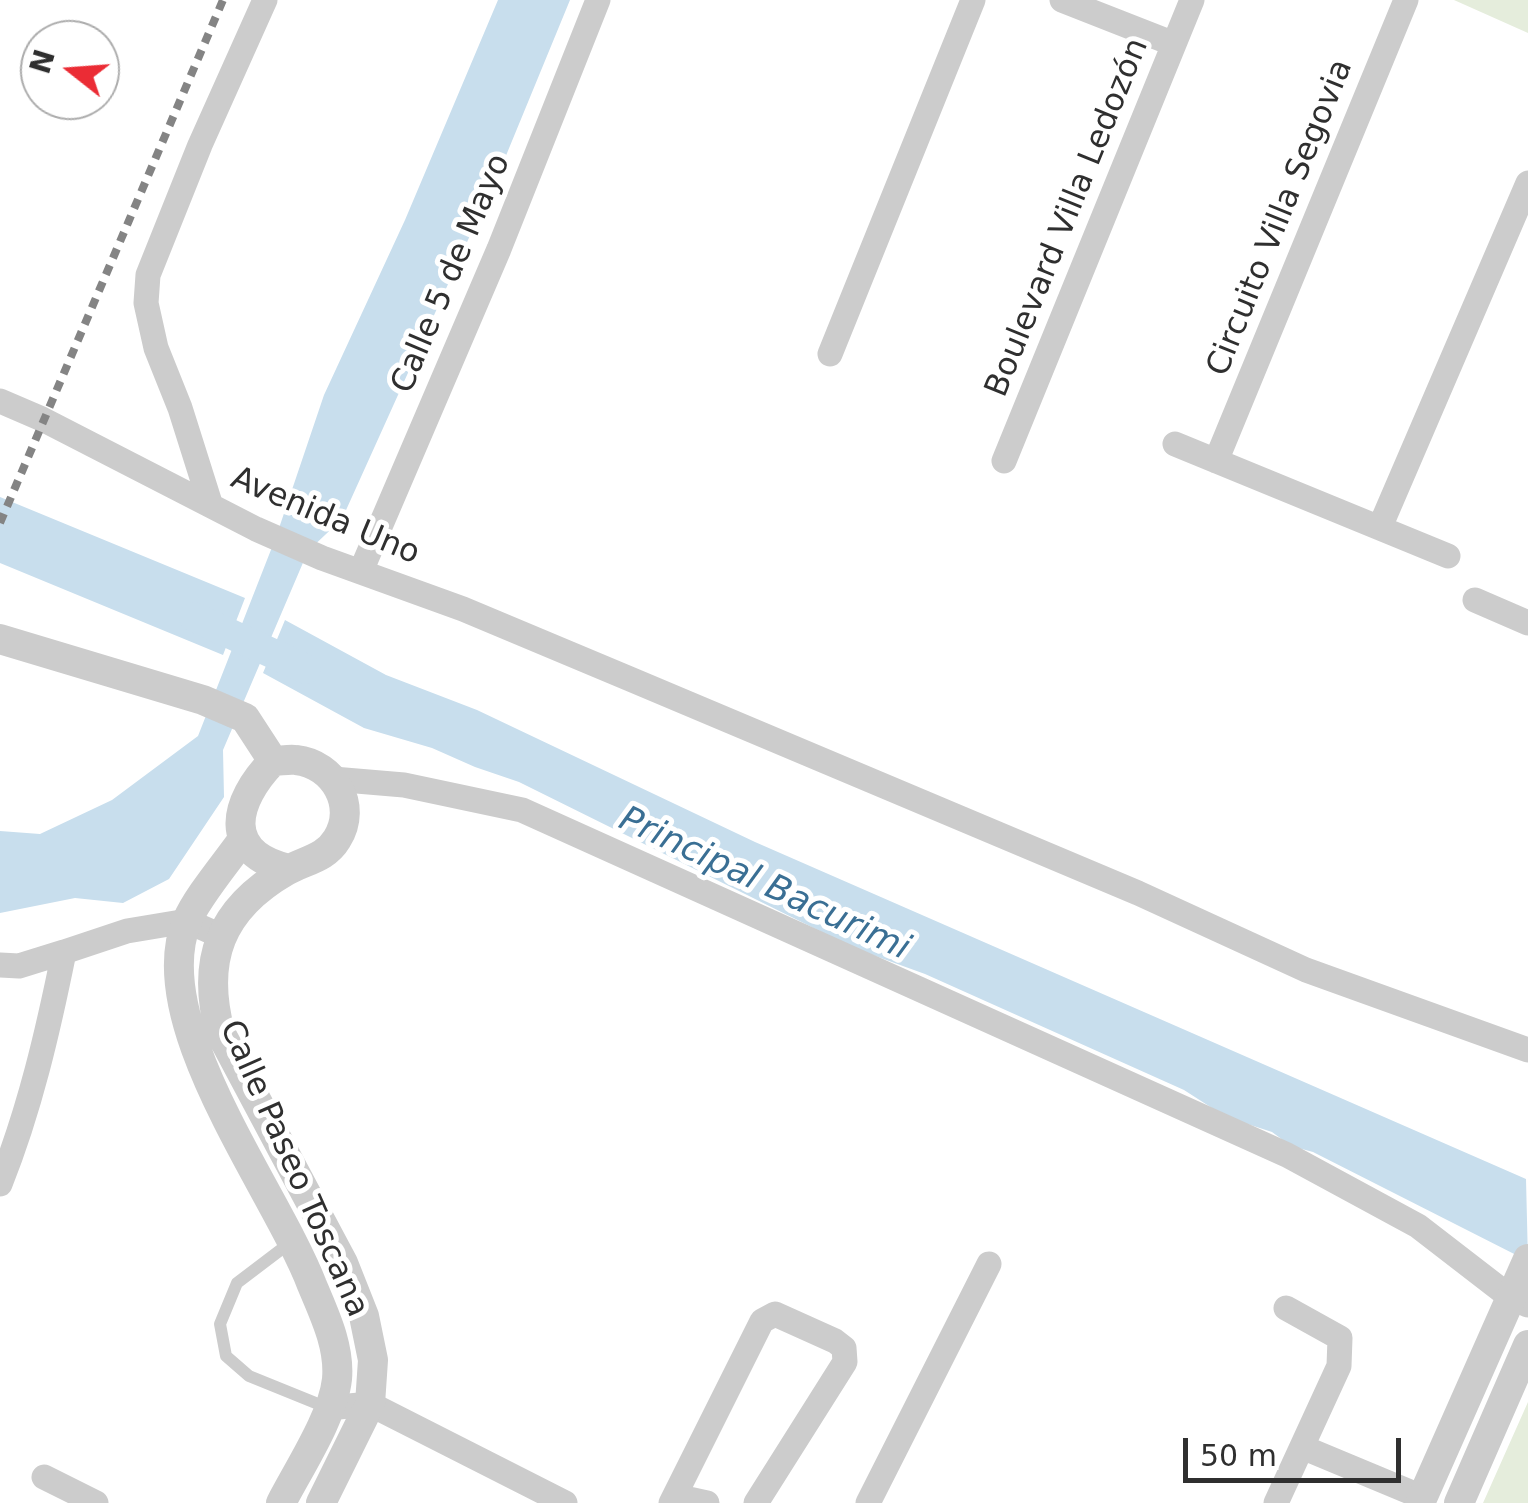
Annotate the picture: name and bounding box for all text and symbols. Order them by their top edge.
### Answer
north arrow [20,20,120,120]
street label: Boulevard Villa Ledozón [978,33,1158,403]
text: N [24,46,62,78]
street label: Circuito Villa Segovia [1200,54,1362,382]
street label: Calle 5 de Mayo [384,149,520,399]
street label: Avenida Uno [225,460,425,574]
water label: Principal Bacurimi [612,799,916,971]
street label: Calle Paseo Toscana [210,1015,376,1323]
scale bar [1188,1418,1406,1480]
text: 50 m [1200,1438,1277,1473]

